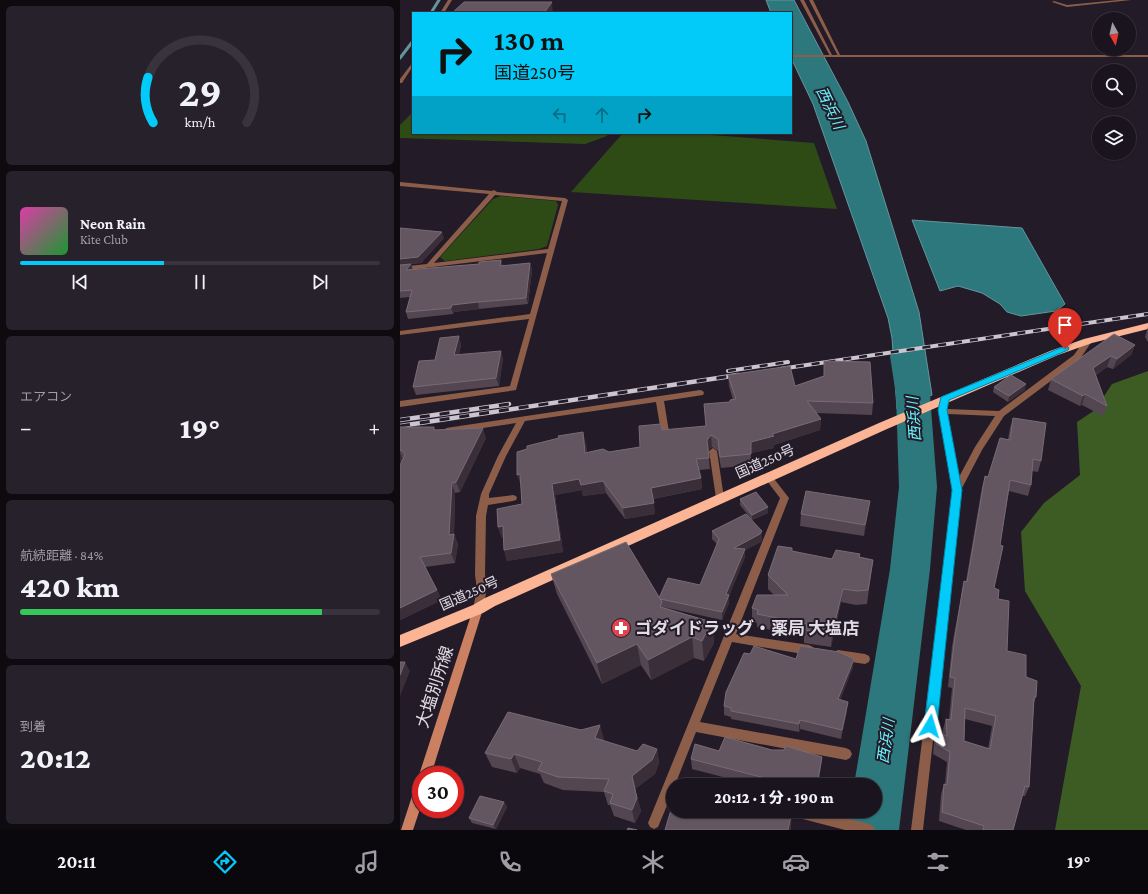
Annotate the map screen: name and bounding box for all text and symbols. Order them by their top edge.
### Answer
north arrow [1092,12,1136,56]
map controls [1092,12,1136,160]
text: 130 m [494,25,564,56]
icon: right [428,28,480,80]
text: 国道250号 [494,63,575,83]
button: search [1092,64,1136,108]
text: 29 [178,69,222,115]
water label: 西浜川 [813,84,848,134]
icon: left [549,104,571,126]
icon: ahead [591,104,613,126]
icon: right [633,104,655,126]
text: km/h [185,114,216,130]
button: layers [1092,116,1136,160]
text: Neon Rain [80,216,146,232]
text: Kite Club [80,232,128,247]
icon: previous [69,271,91,293]
icon: pause [189,271,211,293]
icon: next [309,271,331,293]
pin [1048,308,1082,349]
icon: arrive [1054,314,1076,336]
text: エアコン [20,389,72,404]
water label: 西浜川 [904,394,924,442]
text: 19° [180,411,220,444]
text: − [20,415,32,440]
text: + [368,415,380,440]
street label: 国道250号 [733,441,797,481]
text: 航続距離 · 84% [20,548,103,563]
text: 420 km [20,570,119,603]
street label: 国道250号 [437,573,501,613]
pharmacy icon: ゴダイドラッグ・薬局 大塩店 [610,617,632,639]
place label: ゴダイドラッグ・薬局 大塩店 [635,619,859,638]
street label: 大塩別所線 [413,644,457,730]
position arrow [909,705,951,747]
water label: 西浜川 [875,716,897,764]
text: 到着 [20,719,46,734]
text: 20:12 [20,741,91,774]
speed limit sign: 30 [412,766,464,818]
text: 20:12 · 1 分 · 190 m [714,790,834,806]
icon: directions [211,848,239,876]
icon: music [353,848,381,876]
icon: phone [496,848,524,876]
icon: climate [639,848,667,876]
icon: car [782,848,810,876]
icon: filters [924,848,952,876]
text: 20:11 [57,852,96,872]
text: 19° [1067,852,1091,872]

